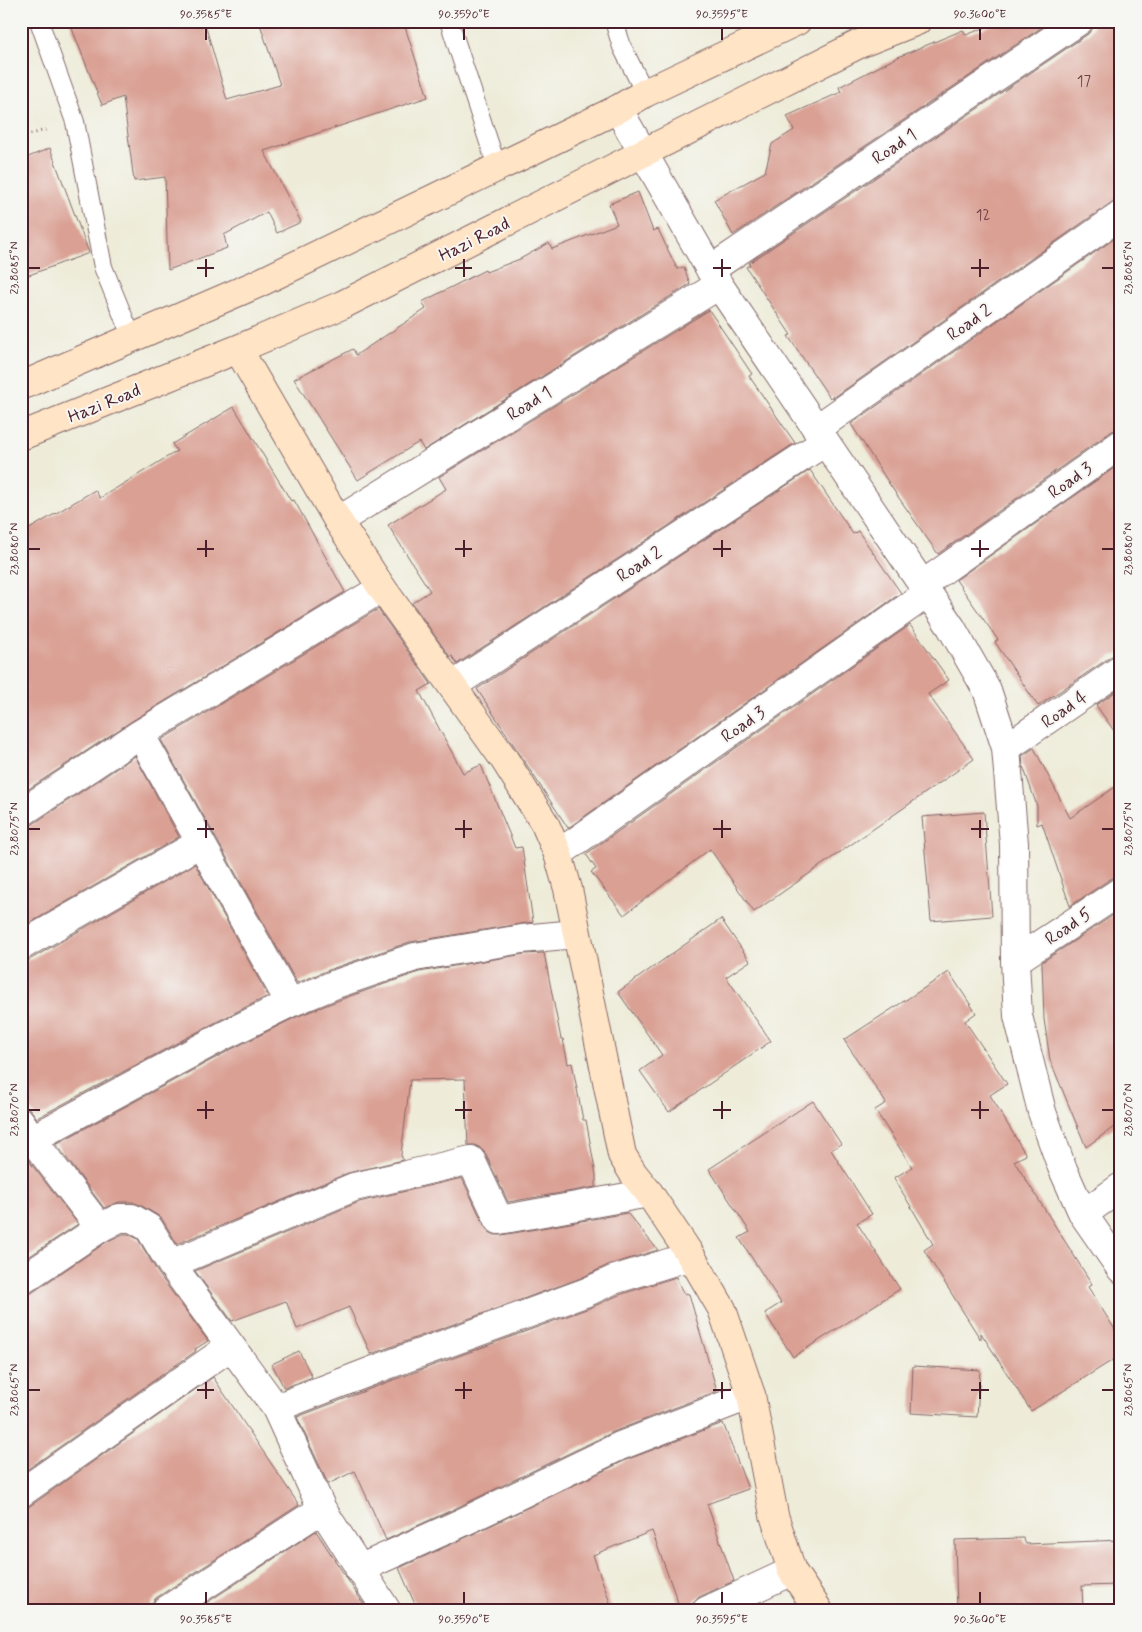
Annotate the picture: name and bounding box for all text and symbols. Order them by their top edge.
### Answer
text: 90.3585°E [180,7,232,23]
text: 90.3590°E [438,7,490,23]
text: 90.3595°E [696,7,748,23]
text: 90.3600°E [954,7,1006,23]
house number: 17 [1077,72,1092,92]
street label: Road 1 [868,123,922,170]
house number: 12 [976,206,990,226]
street label: Hazi Road [435,212,514,268]
text: 23.8085°N [7,241,23,295]
text: 23.8085°N [1121,241,1137,295]
street label: Road 2 [942,299,997,347]
street label: Hazi Road [64,378,144,429]
street label: Road 1 [502,381,557,427]
street label: Road 3 [1044,457,1098,505]
text: 23.8080°N [7,523,23,575]
text: 23.8080°N [1121,523,1137,575]
street label: Road 2 [612,541,667,588]
street label: Road 4 [1037,685,1092,734]
street label: Road 3 [717,701,771,749]
text: 23.8075°N [7,802,23,856]
text: 23.8075°N [1121,802,1137,856]
street label: Road 5 [1040,902,1097,951]
text: 23.8070°N [7,1084,23,1136]
text: 23.8070°N [1121,1084,1137,1136]
text: 23.8065°N [7,1364,23,1416]
text: 23.8065°N [1121,1364,1137,1416]
text: 90.3585°E [180,1612,232,1628]
text: 90.3590°E [438,1612,490,1628]
text: 90.3595°E [696,1612,748,1628]
text: 90.3600°E [954,1612,1006,1628]

